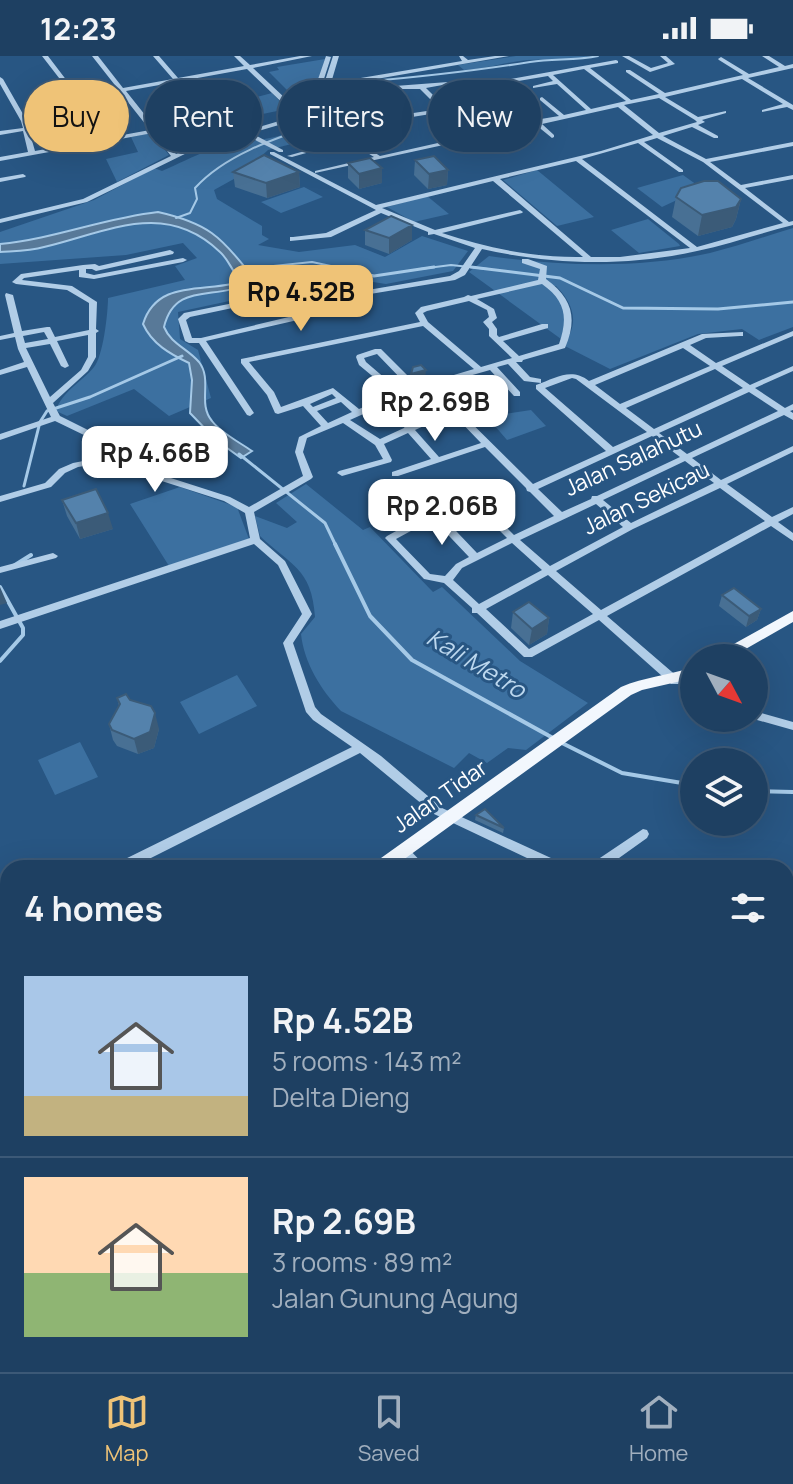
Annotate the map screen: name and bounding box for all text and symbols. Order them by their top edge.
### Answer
text: 12:23 [40,8,117,49]
chip: Buy [24,80,129,152]
chip: Rent [145,80,262,152]
chip: Filters [278,80,412,152]
chip: New [428,80,541,152]
pin: Rp 4.52B [218,265,384,333]
text: Rp 4.52B [247,273,355,309]
pin: Rp 2.69B [352,375,518,443]
text: Rp 2.69B [380,383,490,419]
street label: Jalan Salahutu [559,413,707,503]
pin: Rp 4.66B [72,426,238,494]
text: Rp 4.66B [100,434,210,470]
street label: Jalan Sekicau [578,454,714,542]
pin: Rp 2.06B [359,479,525,547]
text: Rp 2.06B [386,487,498,523]
water label: Kali Metro [421,620,534,706]
north arrow [680,644,768,732]
map controls [680,644,768,836]
button: layers [680,748,768,836]
street label: Jalan Tidar [387,753,493,839]
text: 4 homes [24,885,163,931]
icon: filters [726,886,770,930]
text: Rp 4.52B [272,997,413,1043]
icon: home [88,1008,184,1104]
text: 5 rooms · 143 m² [272,1043,462,1079]
text: Delta Dieng [272,1079,410,1115]
text: Rp 2.69B [272,1198,416,1244]
icon: home [88,1209,184,1305]
text: 3 rooms · 89 m² [272,1244,452,1280]
text: Jalan Gunung Agung [272,1280,519,1316]
tab: Map [105,1390,149,1468]
tab: Saved [358,1390,420,1468]
tab: Home [629,1390,688,1468]

